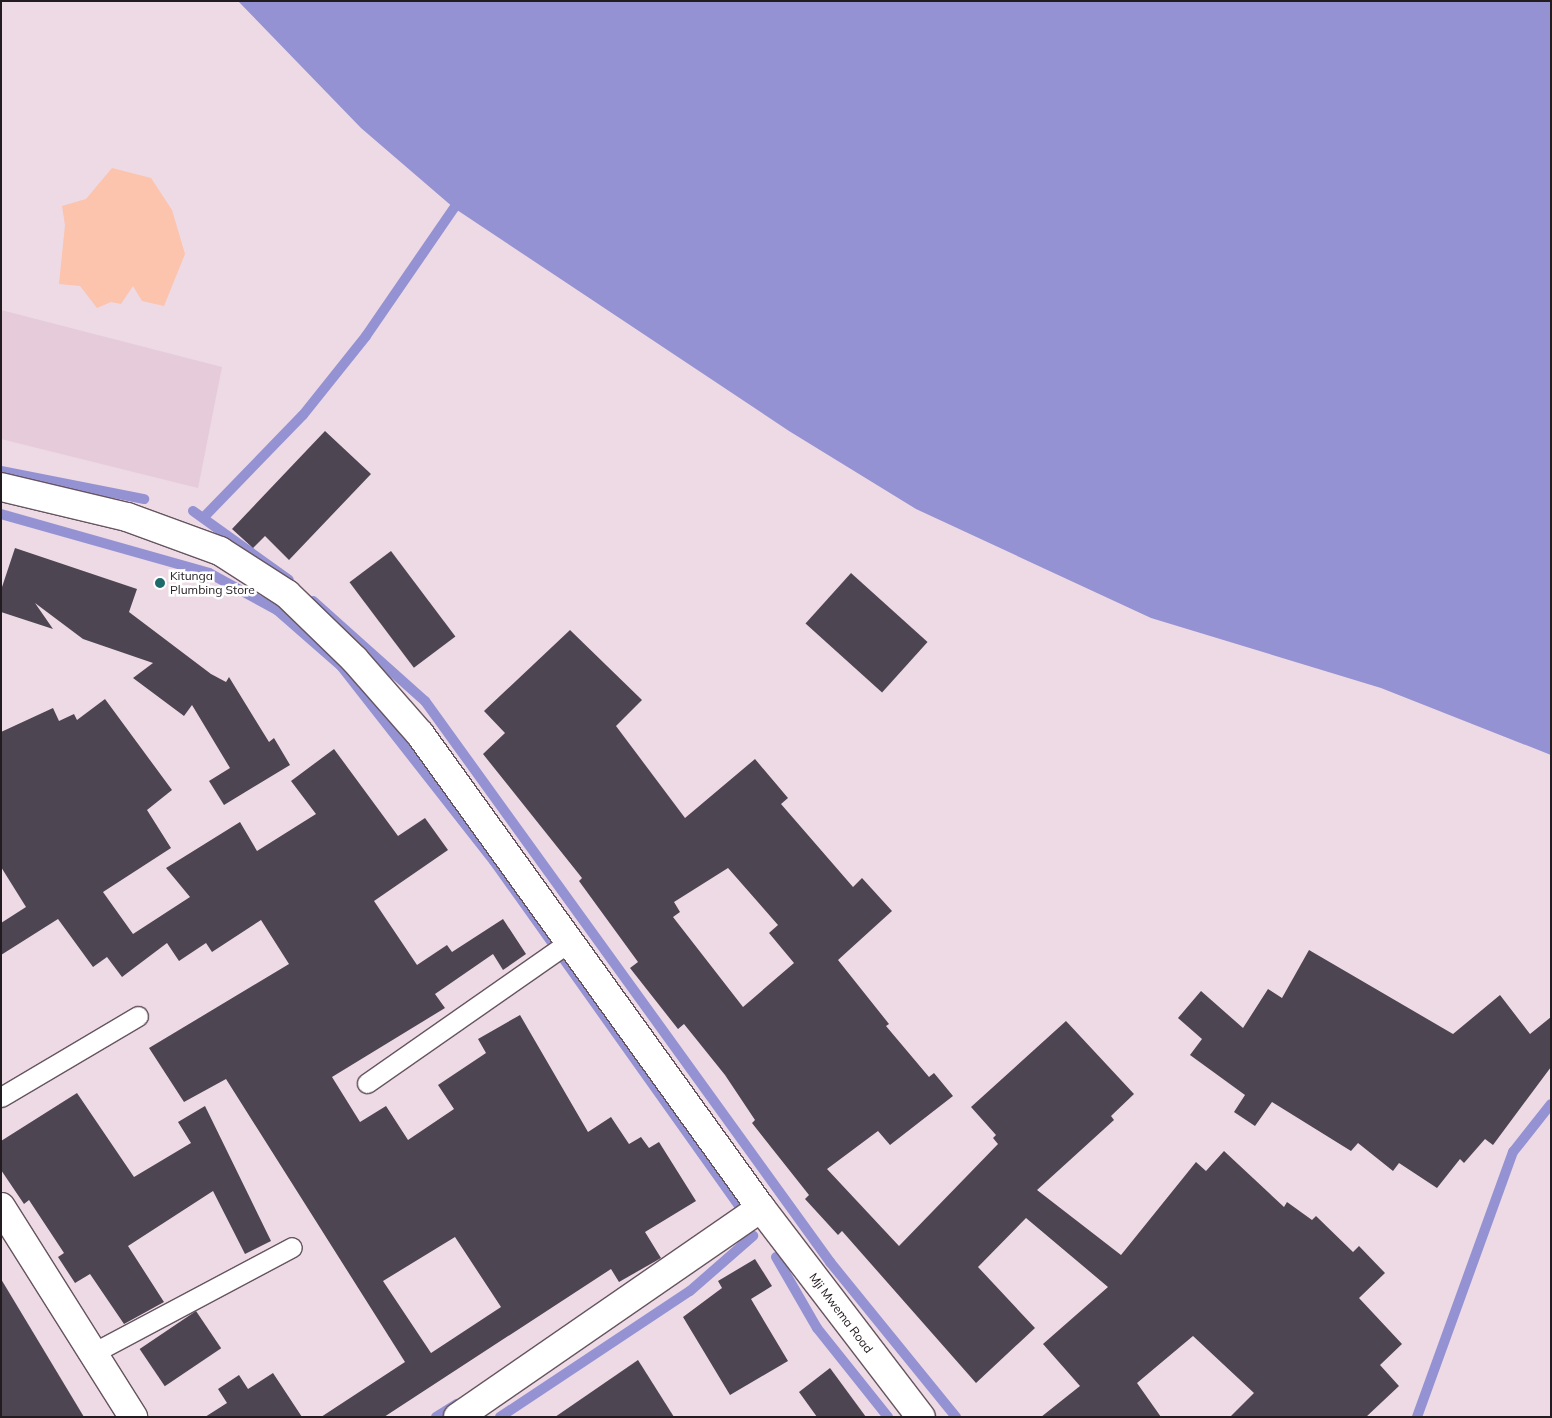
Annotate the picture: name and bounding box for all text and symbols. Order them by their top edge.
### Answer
place label: Kitunga Plumbing Store [170,569,255,597]
marker: Kitunga Plumbing Store [154,577,166,589]
street label: Mji Mwema Road [806,1270,876,1356]

